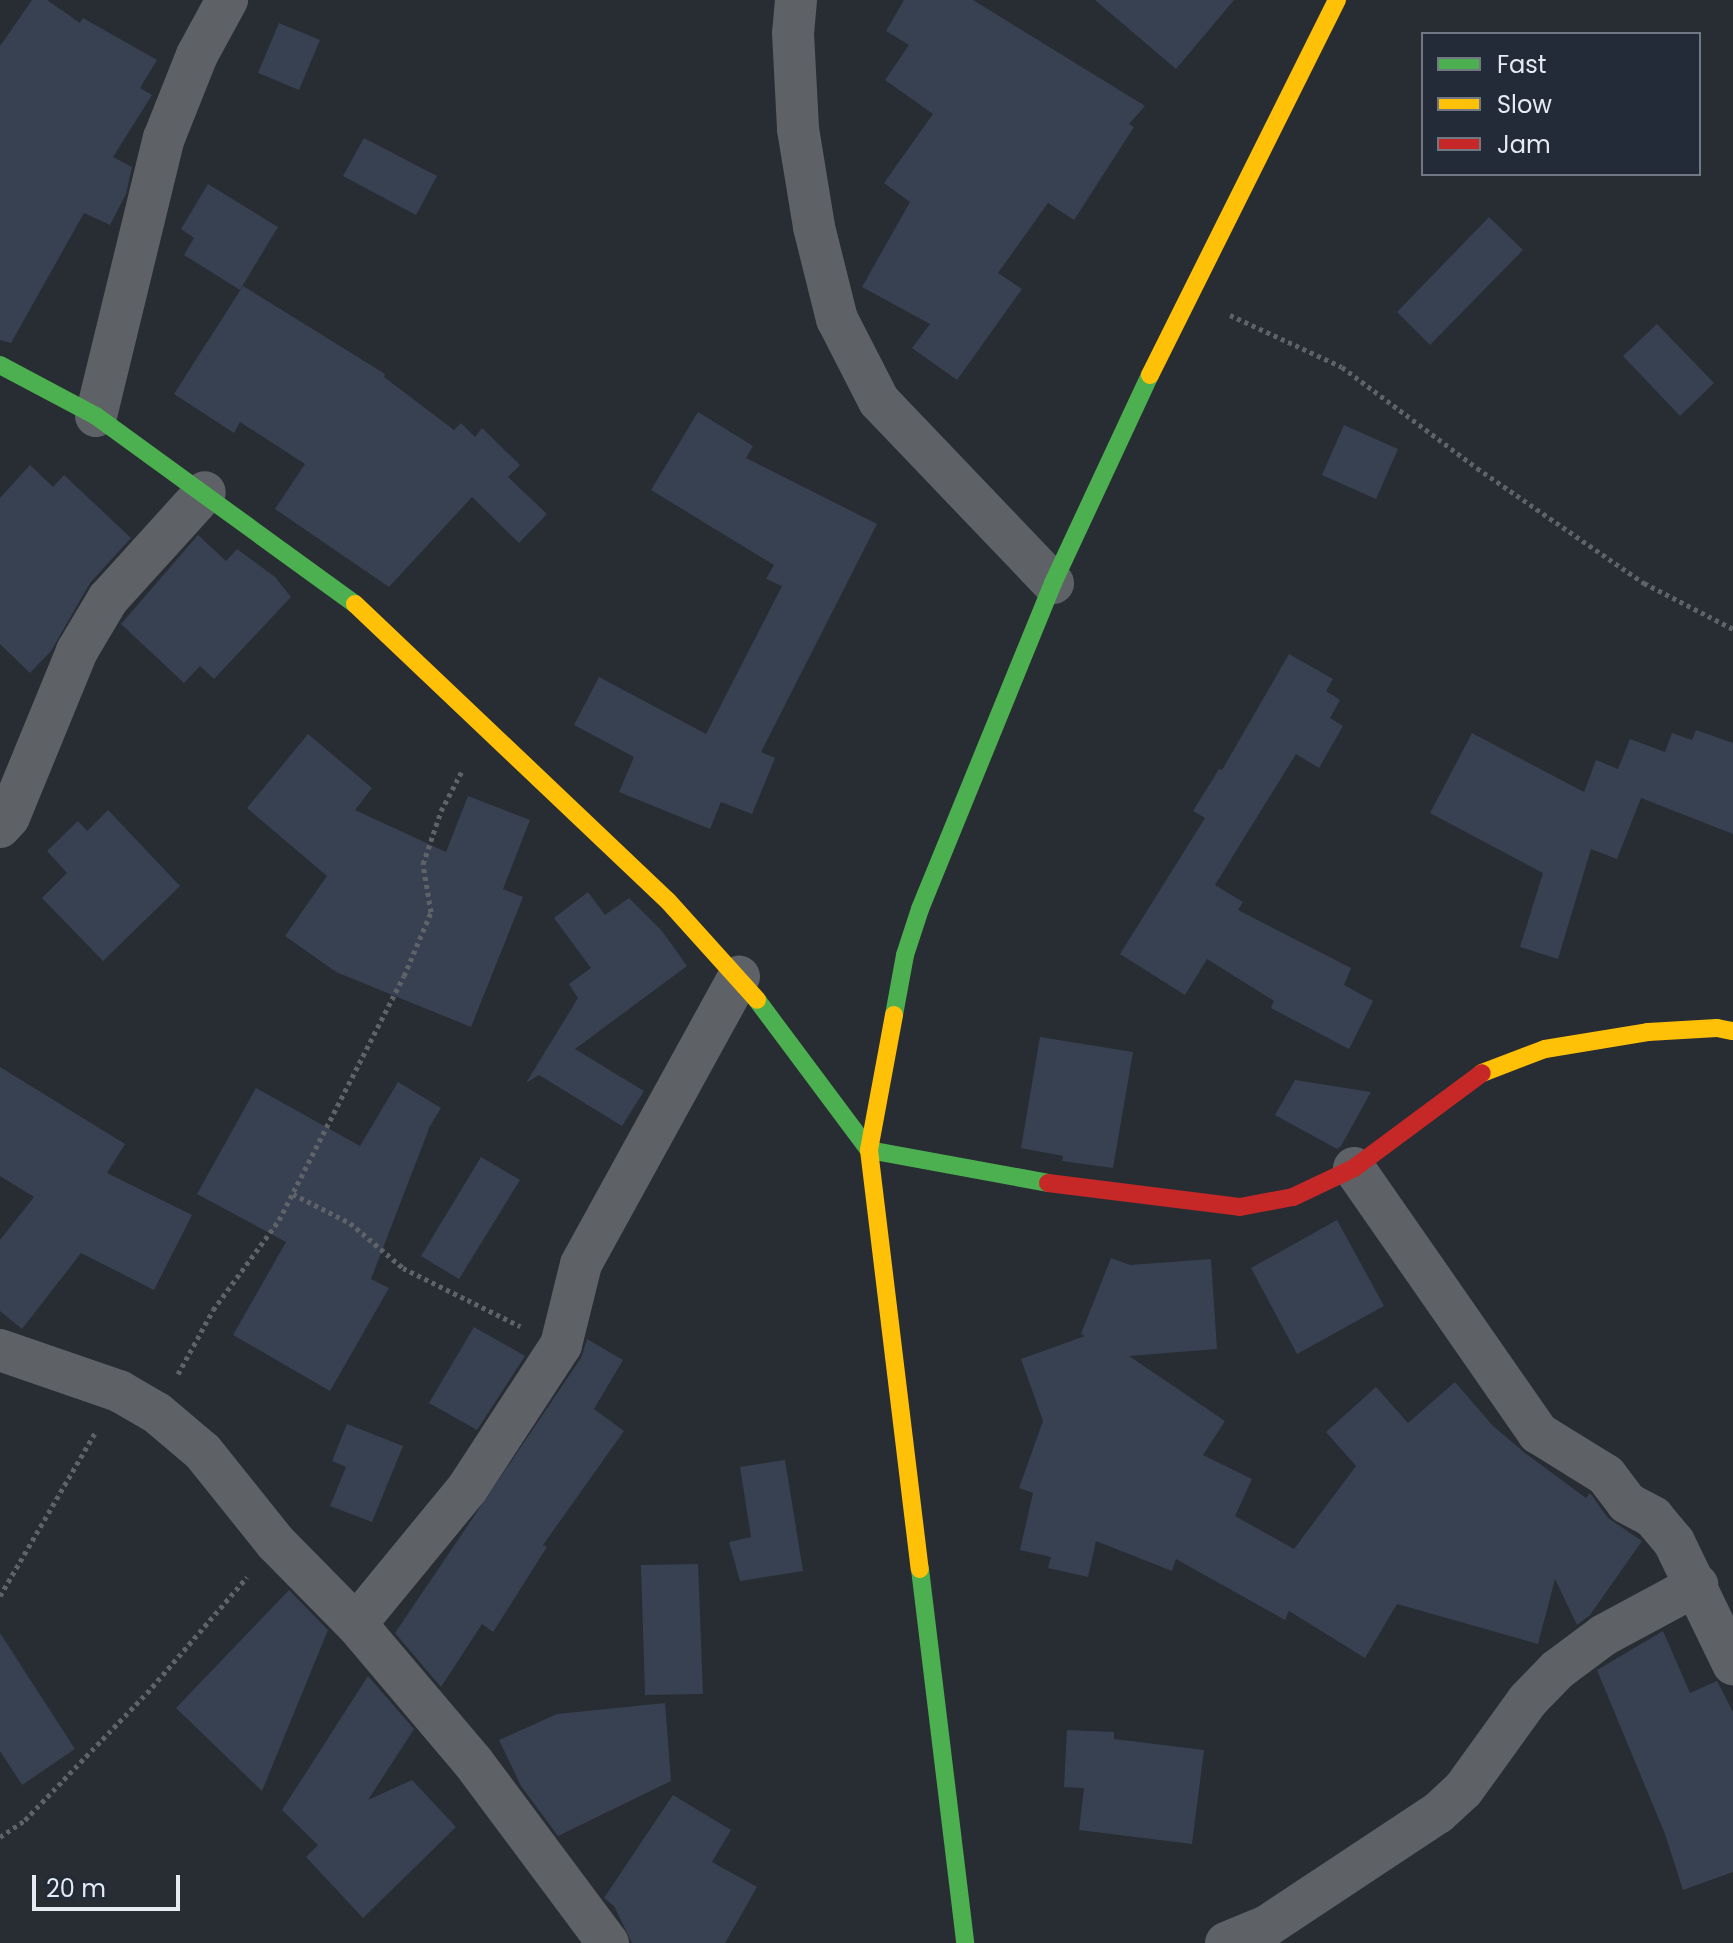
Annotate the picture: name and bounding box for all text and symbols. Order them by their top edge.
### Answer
legend [1421,32,1701,176]
text: Fast [1497,48,1547,81]
text: Slow [1497,88,1552,121]
text: Jam [1497,128,1551,161]
scale bar [36,1859,184,1909]
text: 20 m [46,1872,106,1905]

